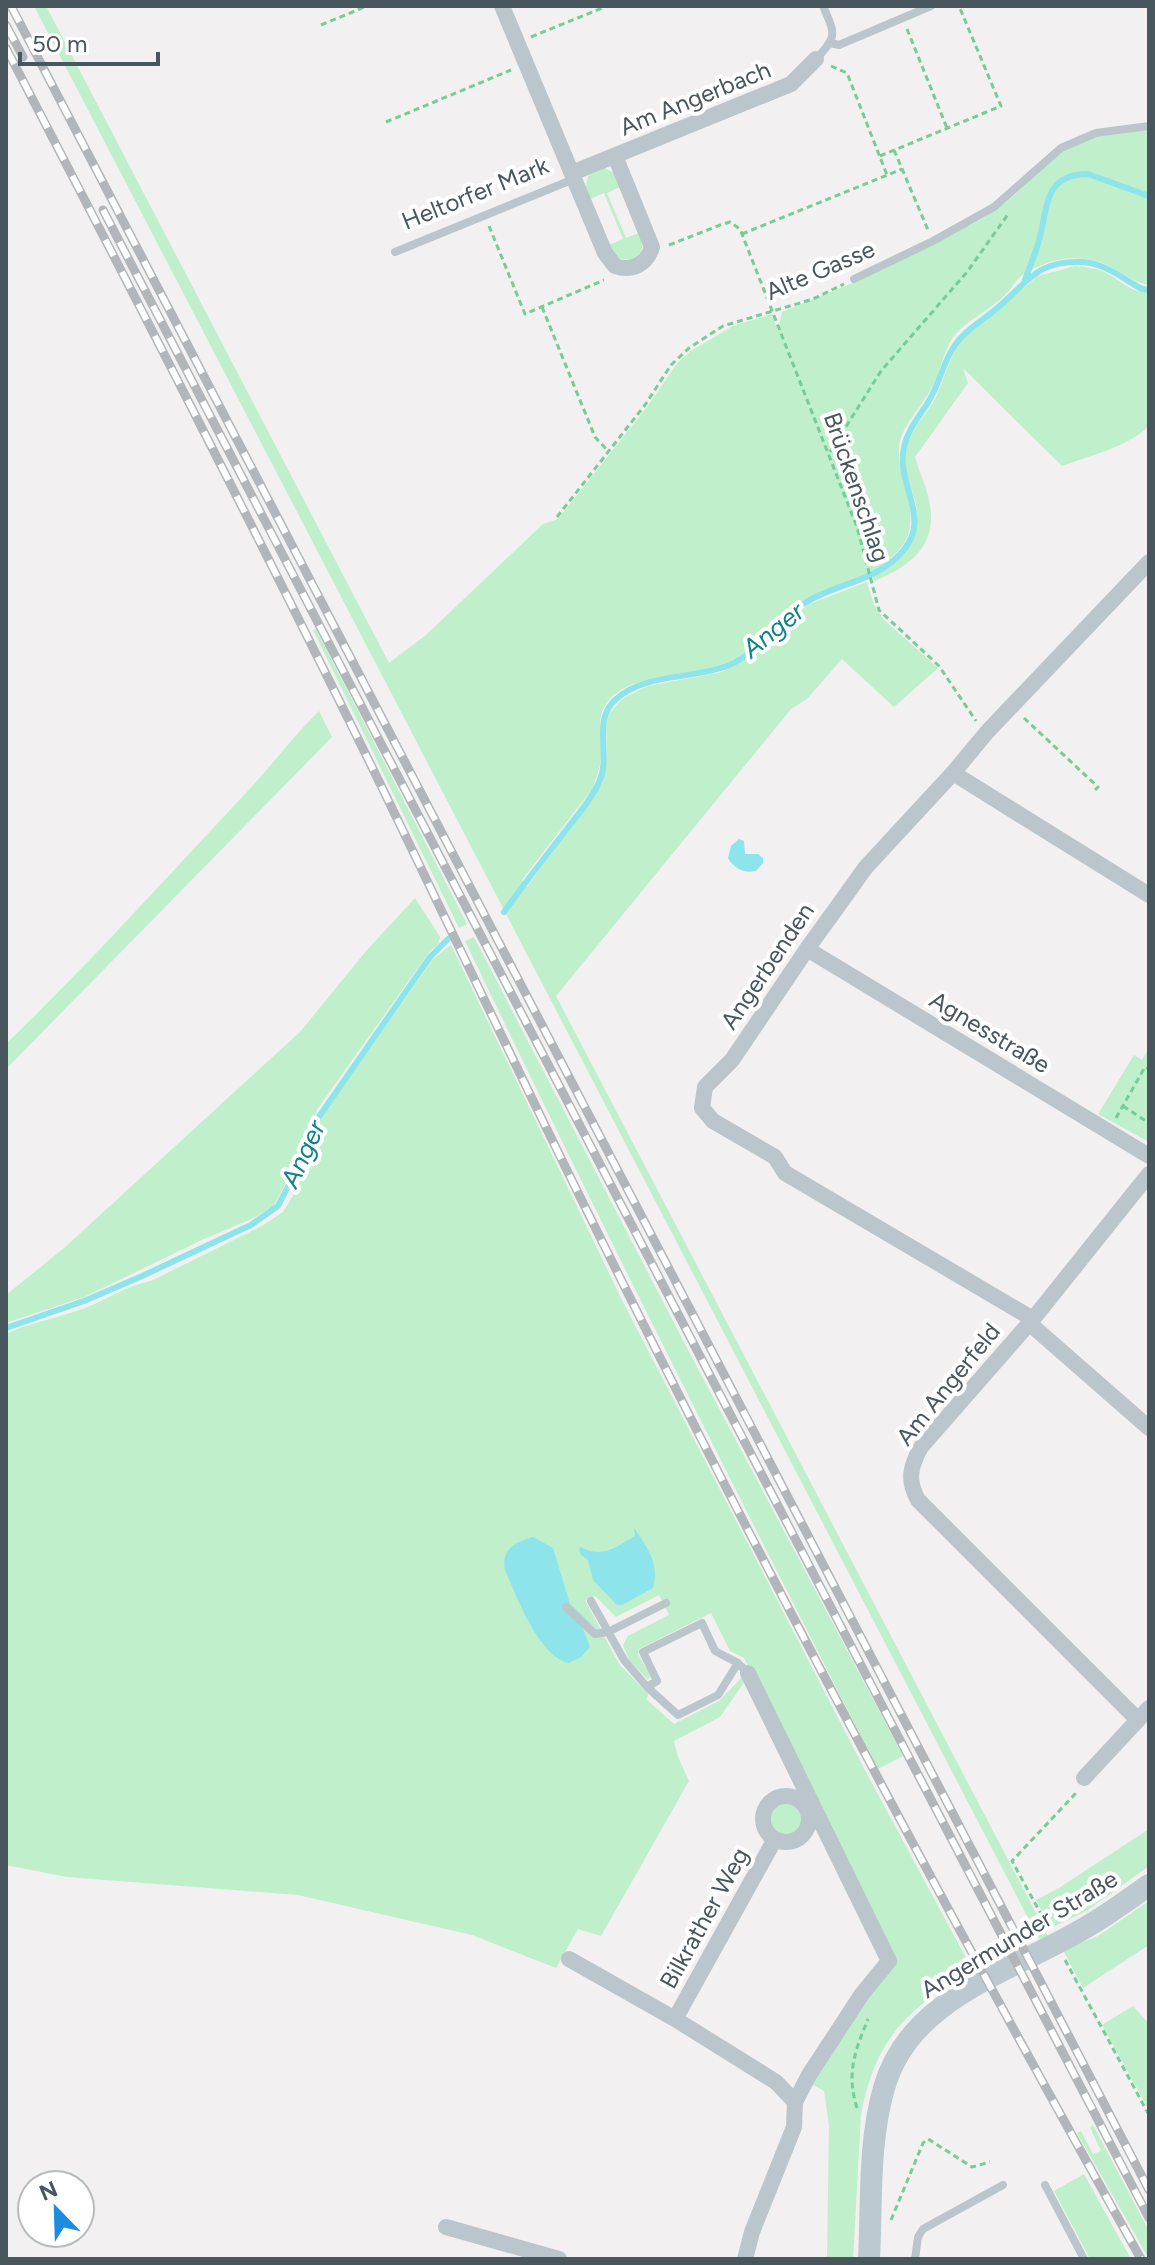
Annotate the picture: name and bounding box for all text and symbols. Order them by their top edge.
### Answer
scale bar [20,16,158,66]
text: 50 m [32,29,88,58]
street label: Am Angerbach [615,55,775,141]
street label: Heltorfer Mark [397,150,553,236]
street label: Alte Gasse [761,234,879,306]
street label: Brückenschlag [818,408,896,566]
water label: Anger [735,595,811,665]
street label: Angerbenden [714,897,820,1035]
street label: Agnesstraße [925,985,1055,1079]
water label: Anger [273,1114,333,1194]
street label: Am Angerfeld [890,1317,1006,1451]
street label: Bilkrather Weg [653,1843,755,1993]
street label: Angermunder Straße [915,1864,1123,2004]
north arrow [16,2169,96,2249]
text: N [35,2175,61,2207]

